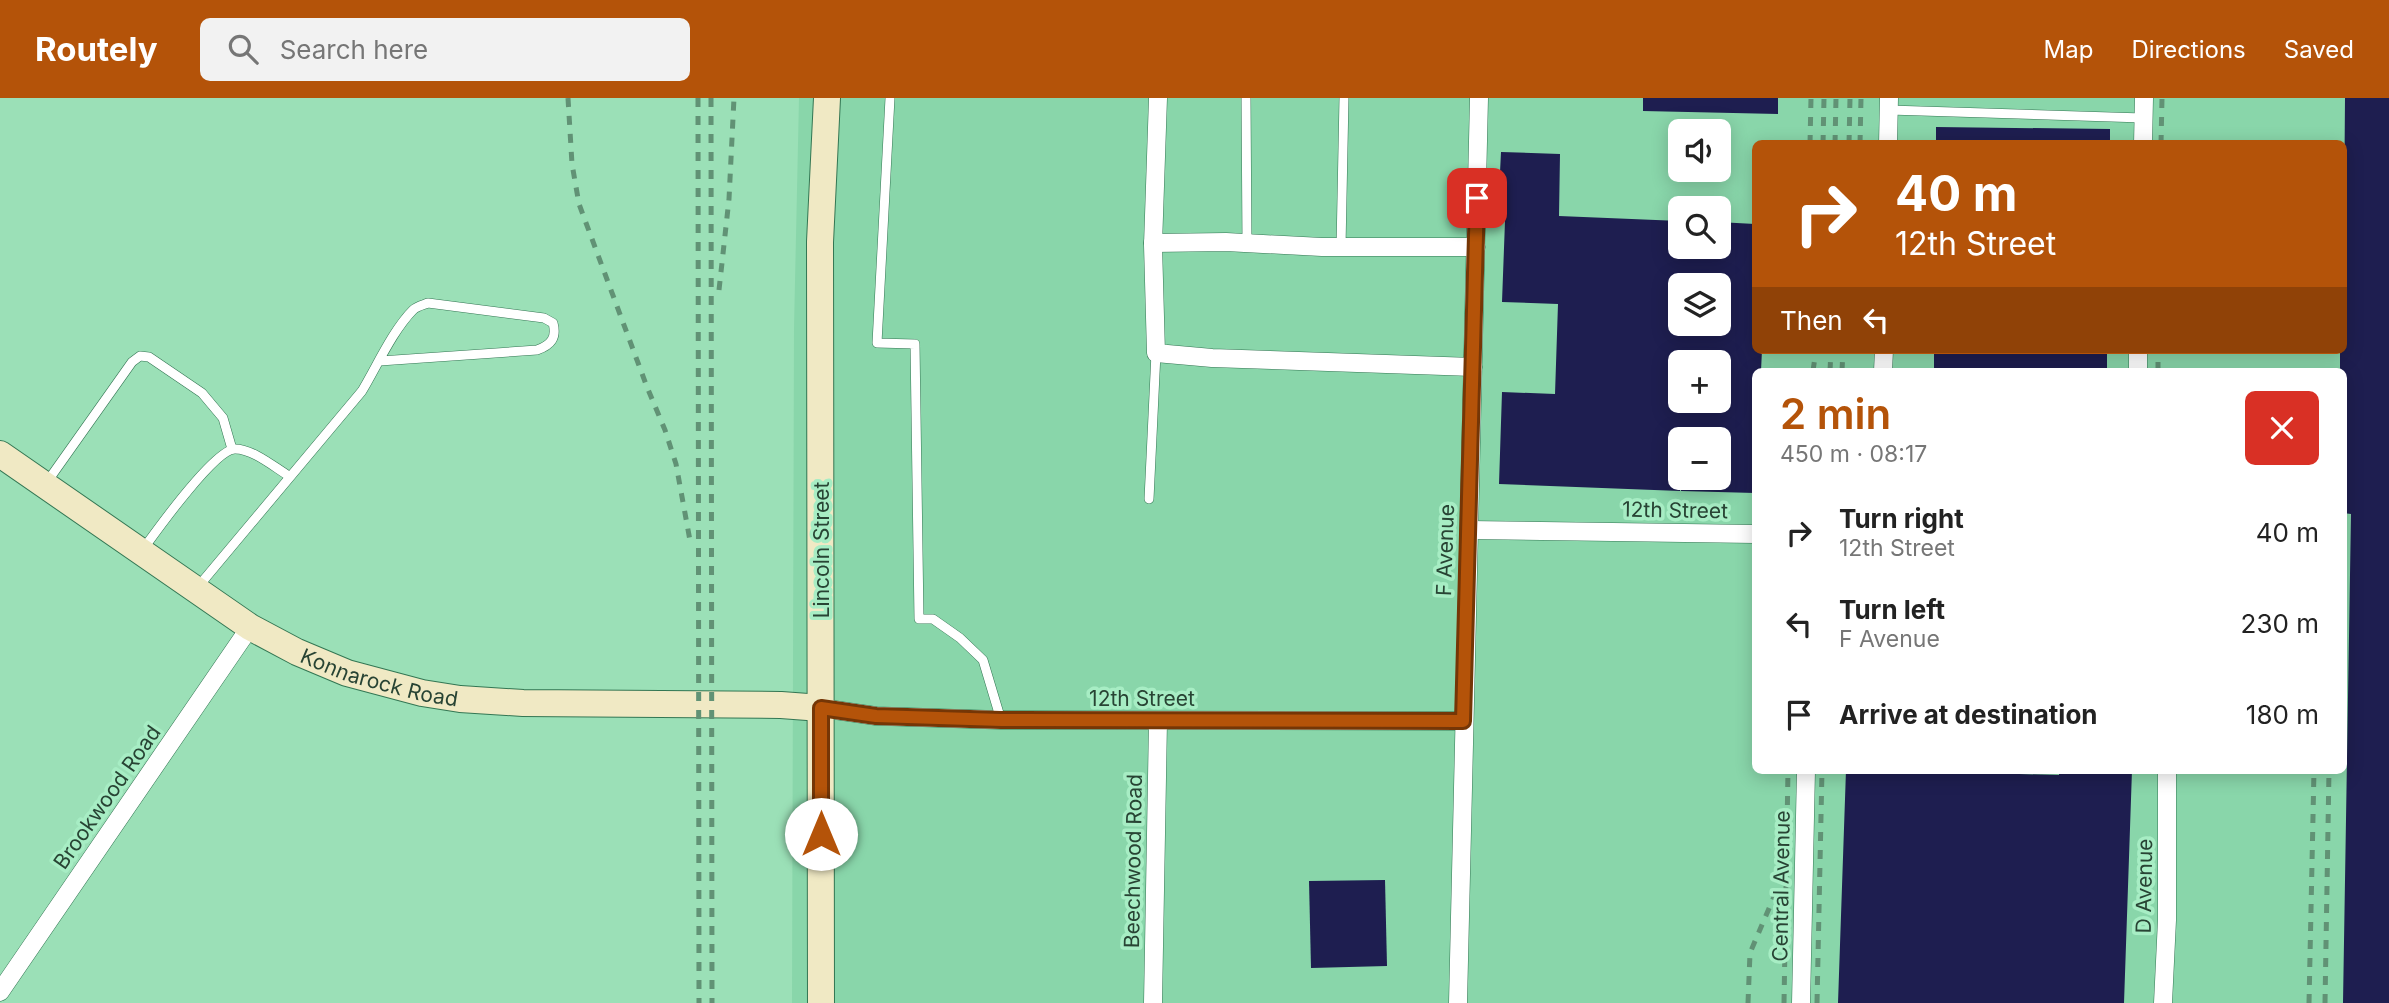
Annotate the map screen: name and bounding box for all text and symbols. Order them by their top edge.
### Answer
search box [200,18,690,81]
text: Routely [35,29,158,69]
icon: search [224,30,262,68]
text: Search here [280,34,428,65]
text: Map [2044,35,2093,64]
text: Directions [2131,35,2246,64]
text: Saved [2284,35,2354,64]
map controls [1668,119,1731,490]
button: sound [1668,119,1731,182]
text: 40 m [1895,164,2018,223]
pin [1447,168,1507,228]
icon: right [1780,168,1871,259]
icon: arrive [1458,179,1496,217]
button: search [1668,196,1731,259]
text: 12th Street [1895,224,2056,263]
button: layers [1668,273,1731,336]
icon: left [1857,301,1895,339]
text: Then [1780,305,1843,336]
button: + [1668,350,1731,413]
text: 2 min [1780,388,1891,439]
button: close [2245,391,2319,465]
button: − [1668,427,1731,490]
text: 450 m · 08:17 [1780,440,1927,468]
street label: Lincoln Street [809,482,834,618]
street label: 12th Street [1622,497,1728,523]
text: Turn right [1839,503,1964,534]
street label: F Avenue [1431,504,1459,596]
icon: right [1780,514,1818,552]
text: 40 m [2256,517,2319,548]
text: 12th Street [1839,534,1955,562]
text: Turn left [1839,594,1945,625]
icon: left [1780,605,1818,643]
text: 230 m [2241,608,2319,639]
text: F Avenue [1839,625,1940,653]
street label: Konnarock Road [297,643,460,711]
street label: 12th Street [1089,686,1195,711]
icon: arrive [1780,696,1818,734]
text: Arrive at destination [1839,699,2098,730]
text: 180 m [2246,699,2319,730]
street label: Brookwood Road [48,720,166,874]
street label: Beechwood Road [1119,774,1147,948]
position arrow [784,797,858,871]
street label: Central Avenue [1767,810,1795,962]
street label: D Avenue [2131,838,2157,934]

